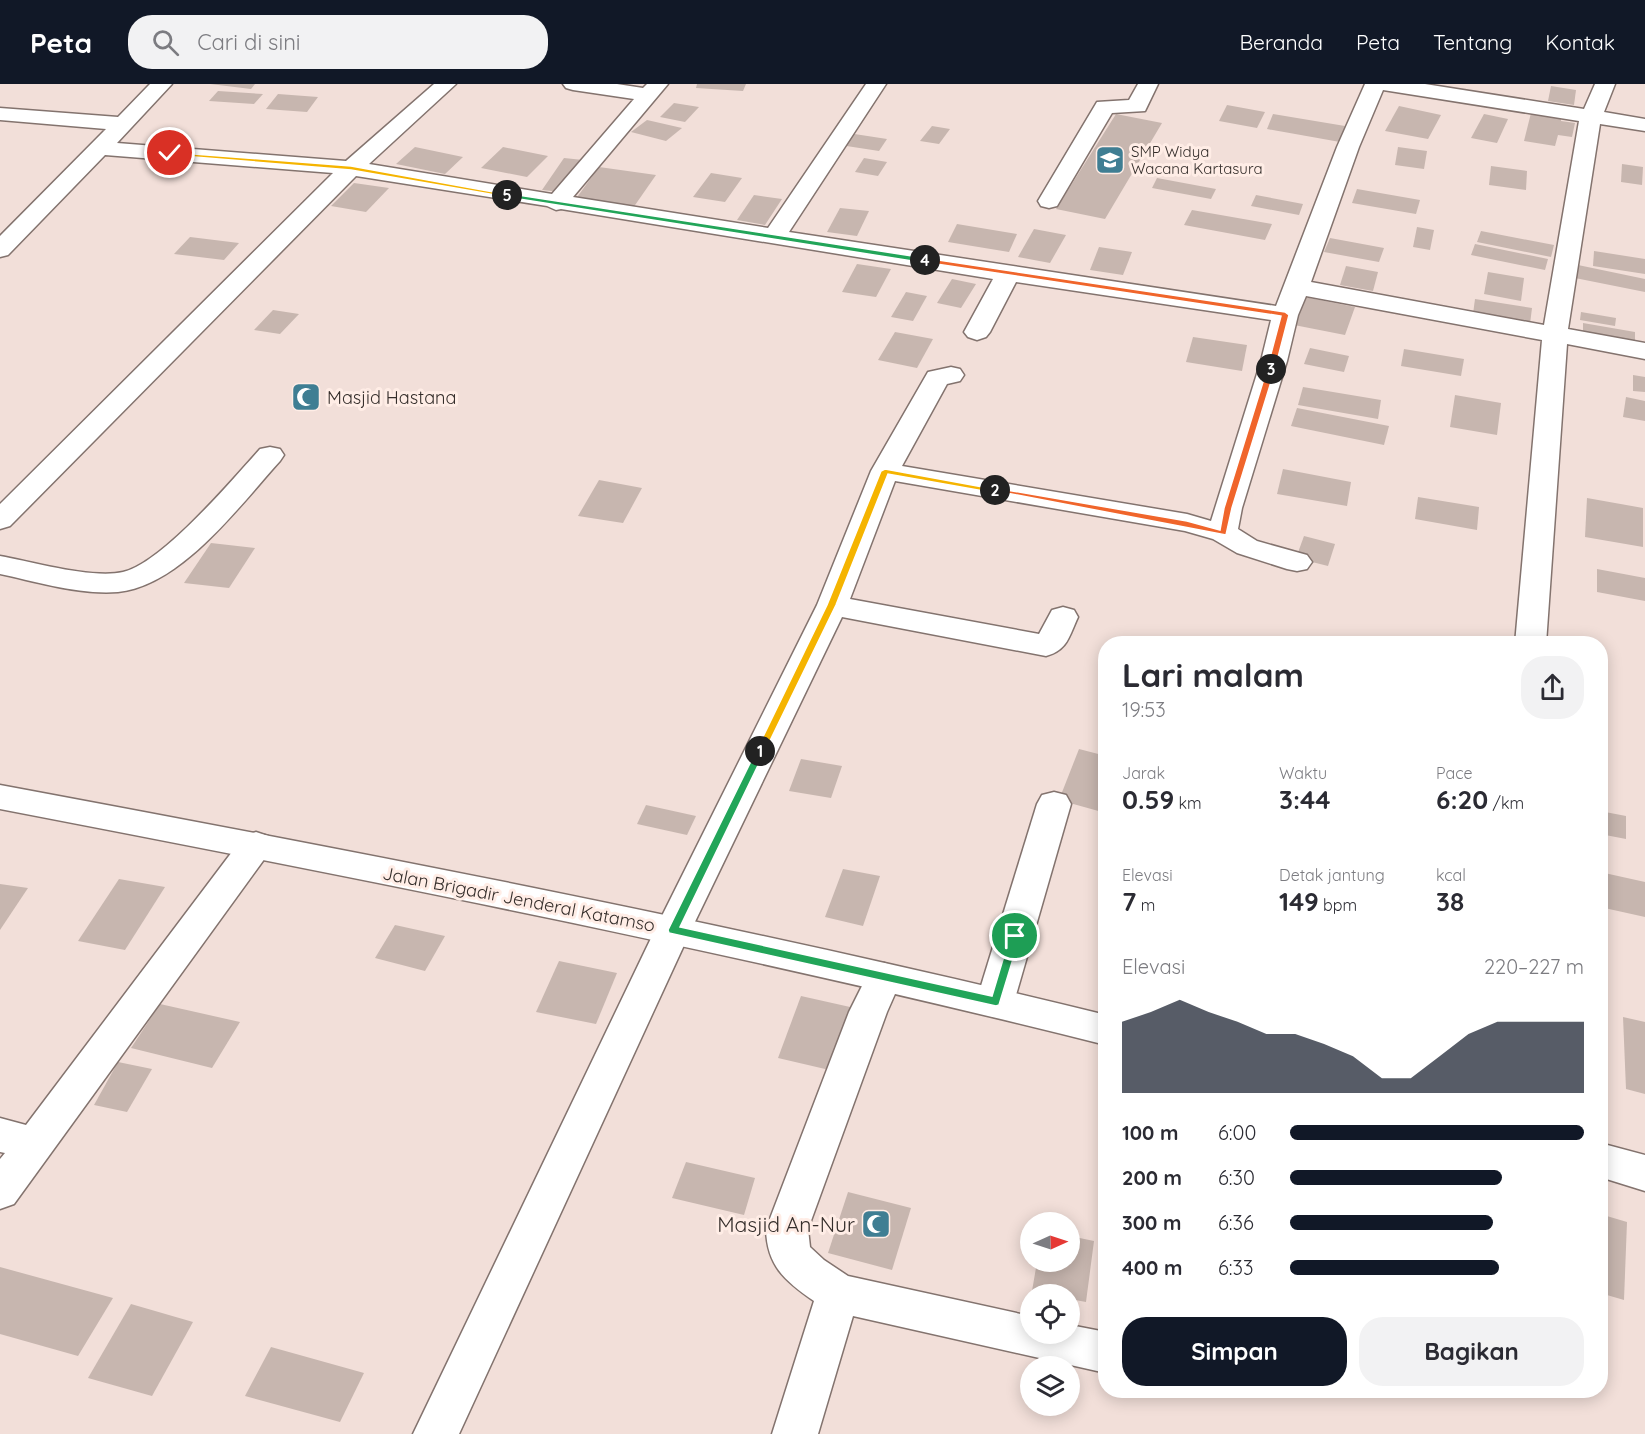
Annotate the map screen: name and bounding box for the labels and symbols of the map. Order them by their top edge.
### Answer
pin [144,127,195,178]
place label: SMP Widya Wacana Kartasura [1131,142,1263,178]
school or university icon: SMP Widya Wacana Kartasura [1094,144,1126,176]
pin: 5 [492,180,522,210]
pin: 4 [910,245,940,275]
pin: 3 [1256,354,1286,384]
mosque icon: Masjid Hastana [290,381,322,413]
place label: Masjid Hastana [327,386,456,409]
pin: 2 [980,475,1010,505]
pin: 1 [745,736,775,766]
street label: Jalan Brigadir Jenderal Katamso [381,861,657,937]
pin [989,910,1040,961]
mosque icon: Masjid An-Nur [860,1208,892,1240]
place label: Masjid An-Nur [717,1211,855,1237]
north arrow [1020,1212,1080,1272]

